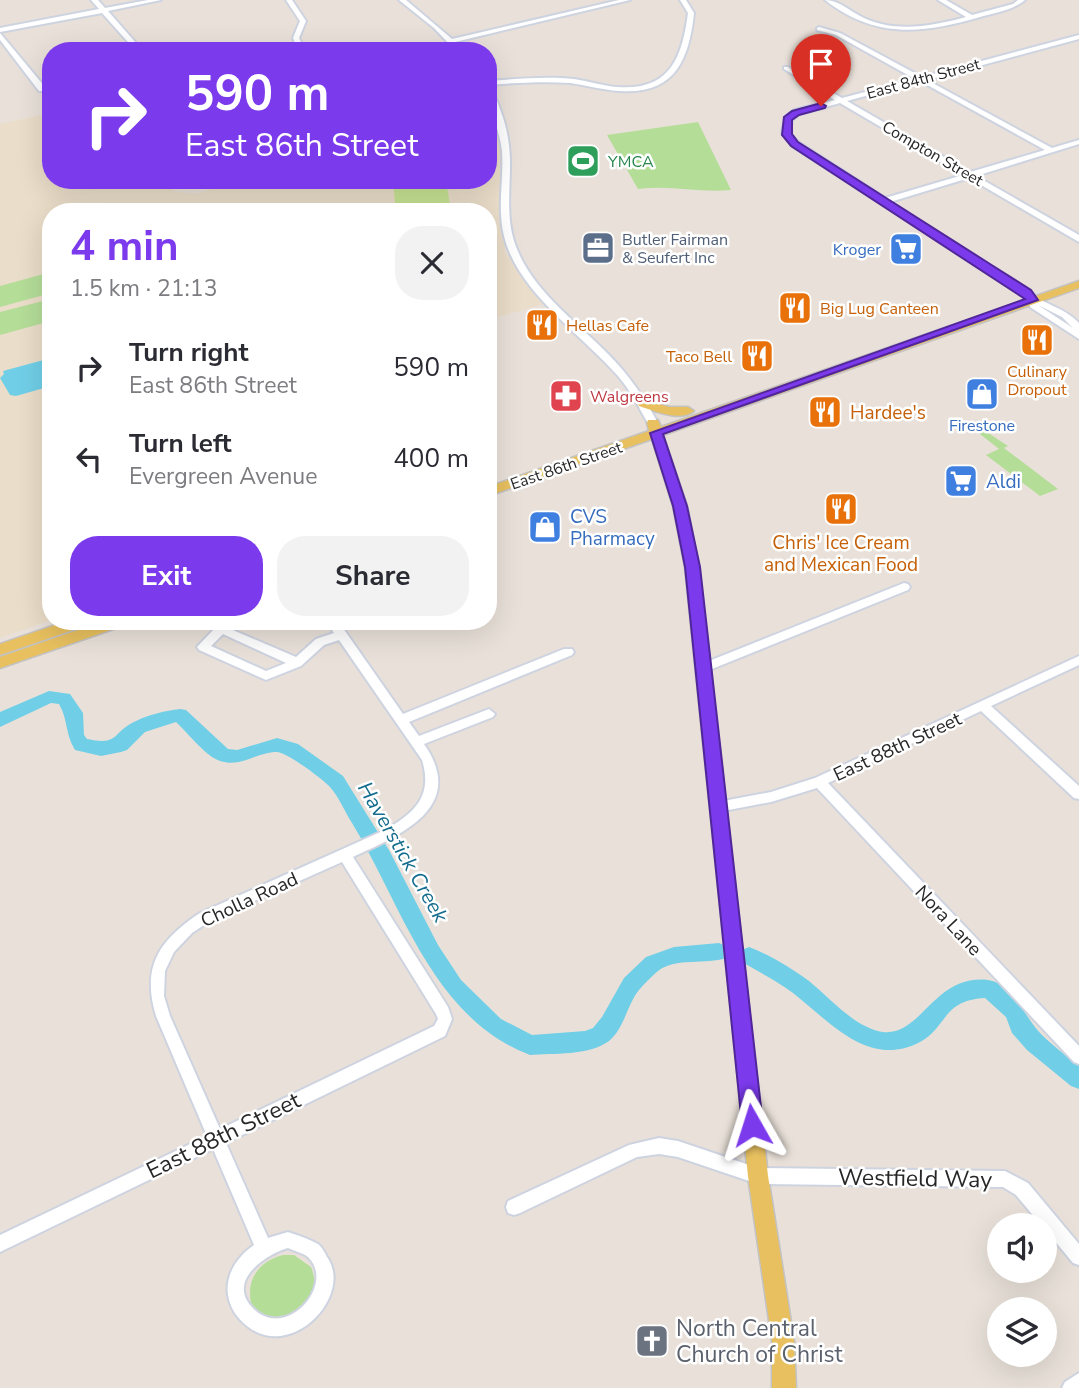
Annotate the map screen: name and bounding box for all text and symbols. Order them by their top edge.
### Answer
pin [791,34,851,106]
icon: arrive [802,45,840,83]
street label: East 84th Street [864,53,983,105]
text: 590 m [185,60,329,127]
icon: right [70,70,161,161]
street label: Compton Street [878,116,987,192]
text: East 86th Street [185,124,418,167]
sports icon: YMCA [564,142,602,180]
place label: YMCA [607,151,654,173]
text: 4 min [70,218,179,275]
button: close [395,226,469,300]
office icon: Butler Fairman & Seufert Inc [579,229,617,267]
place label: Butler Fairman & Seufert Inc [622,229,728,269]
supermarket icon: Kroger [887,230,925,268]
place label: Kroger [833,239,881,261]
text: 1.5 km · 21:13 [70,273,217,304]
restaurant icon: Big Lug Canteen [776,289,814,327]
place label: Big Lug Canteen [820,298,939,320]
restaurant icon: Hellas Cafe [523,306,561,344]
place label: Hellas Cafe [566,315,649,337]
restaurant icon: Culinary Dropout [1018,321,1056,359]
text: Turn right [129,335,248,370]
restaurant icon: Taco Bell [738,337,776,375]
place label: Taco Bell [666,346,732,368]
icon: right [70,349,108,387]
text: 590 m [393,350,469,385]
place label: Culinary Dropout [1007,361,1068,401]
text: East 86th Street [129,370,297,401]
shop icon: Firestone [963,375,1001,413]
pharmacy icon: Walgreens [547,377,585,415]
place label: Walgreens [590,386,669,408]
restaurant icon: Hardee's [806,393,844,431]
place label: Hardee's [850,400,926,426]
place label: Firestone [949,415,1015,437]
text: Turn left [129,426,232,461]
street label: East 86th Street [508,436,625,495]
icon: left [70,440,108,478]
text: 400 m [393,441,469,476]
text: Evergreen Avenue [129,461,318,492]
supermarket icon: Aldi [942,462,980,500]
place label: Aldi [986,469,1021,495]
restaurant icon: Chris' Ice Cream and Mexican Food [822,490,860,528]
place label: CVS Pharmacy [570,504,655,552]
shop icon: CVS Pharmacy [526,508,564,546]
place label: Chris' Ice Cream and Mexican Food [764,530,918,578]
button: Exit [70,536,263,616]
button: Share [277,536,469,616]
street label: East 88th Street [829,706,966,788]
water label: Haverstick Creek [351,776,455,928]
street label: Cholla Road [197,866,302,934]
street label: Nora Lane [909,880,988,962]
street label: East 88th Street [141,1084,306,1186]
position arrow [715,1088,789,1162]
street label: Westfield Way [838,1162,993,1195]
map controls [987,1213,1057,1367]
button: sound [987,1213,1057,1283]
button: layers [987,1297,1057,1367]
place label: North Central Church of Christ [676,1313,843,1370]
church icon: North Central Church of Christ [633,1322,671,1360]

